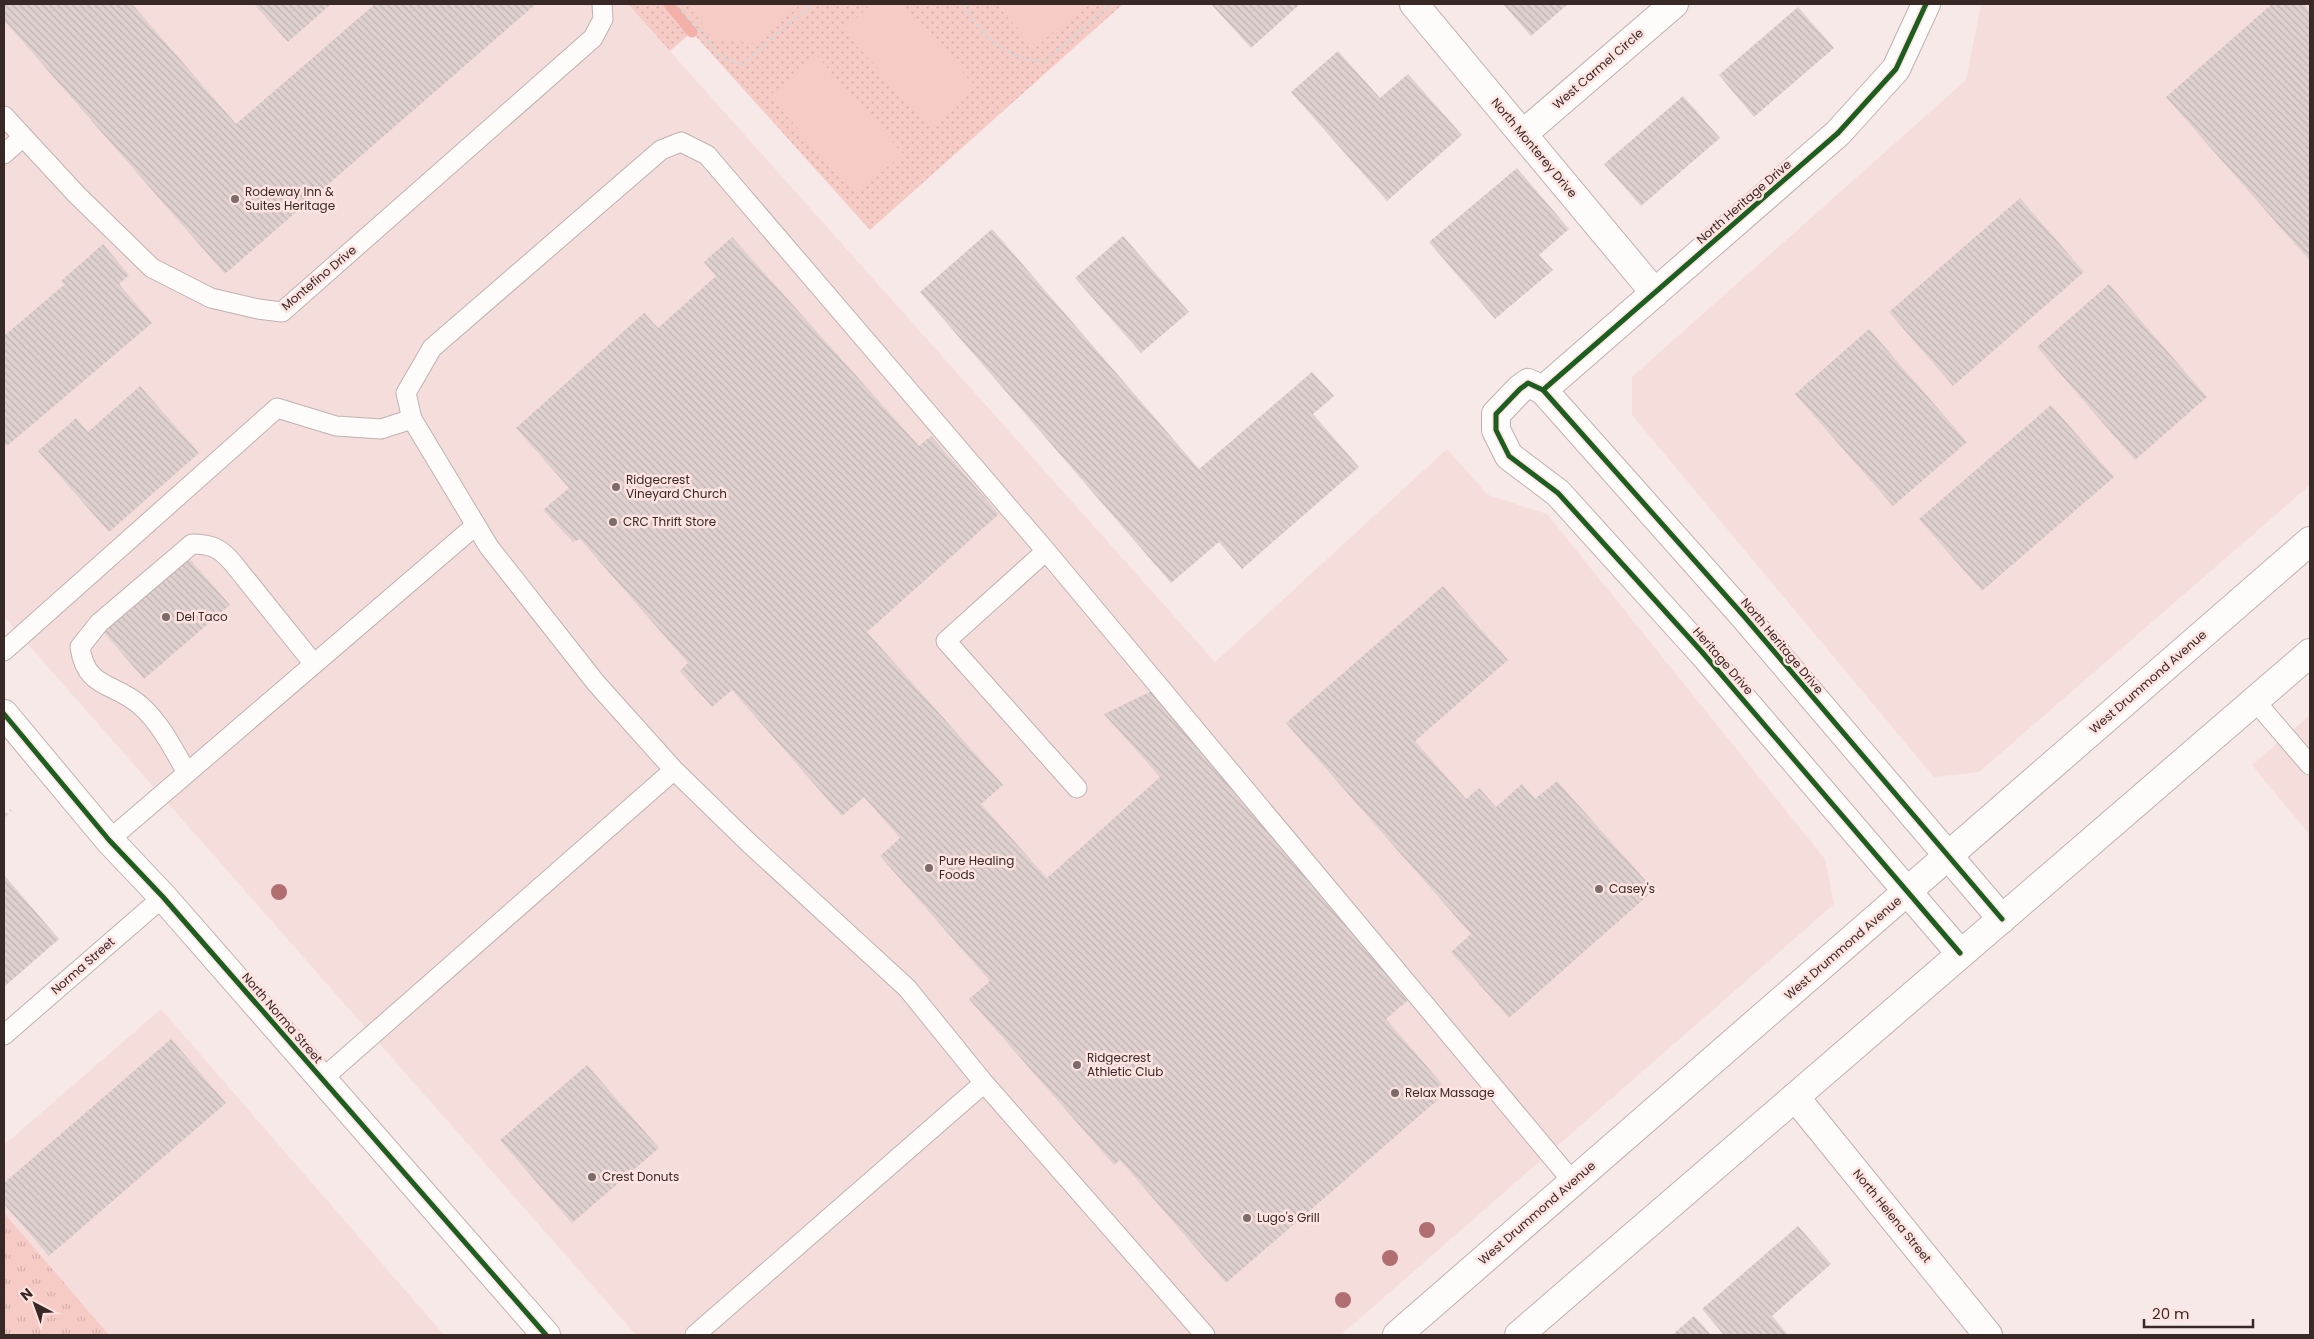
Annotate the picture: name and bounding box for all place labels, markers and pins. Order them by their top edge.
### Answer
place label: Rodeway Inn & Suites Heritage [245,183,335,214]
marker: Rodeway Inn & Suites Heritage [229,193,241,205]
place label: Ridgecrest Vineyard Church [626,471,727,502]
marker: Ridgecrest Vineyard Church [610,481,622,493]
place label: CRC Thrift Store [623,513,716,530]
marker: CRC Thrift Store [607,516,619,528]
place label: Del Taco [176,608,228,625]
marker: Del Taco [160,611,172,623]
place label: Pure Healing Foods [939,852,1014,883]
marker: Pure Healing Foods [923,862,935,874]
place label: Casey's [1609,880,1655,897]
marker: Casey's [1593,883,1605,895]
place label: Ridgecrest Athletic Club [1087,1049,1163,1080]
marker: Ridgecrest Athletic Club [1071,1059,1083,1071]
place label: Relax Massage [1405,1084,1494,1101]
marker: Relax Massage [1389,1087,1401,1099]
place label: Crest Donuts [602,1168,679,1185]
marker: Crest Donuts [586,1171,598,1183]
place label: Lugo's Grill [1257,1209,1320,1226]
marker: Lugo's Grill [1241,1212,1253,1224]

